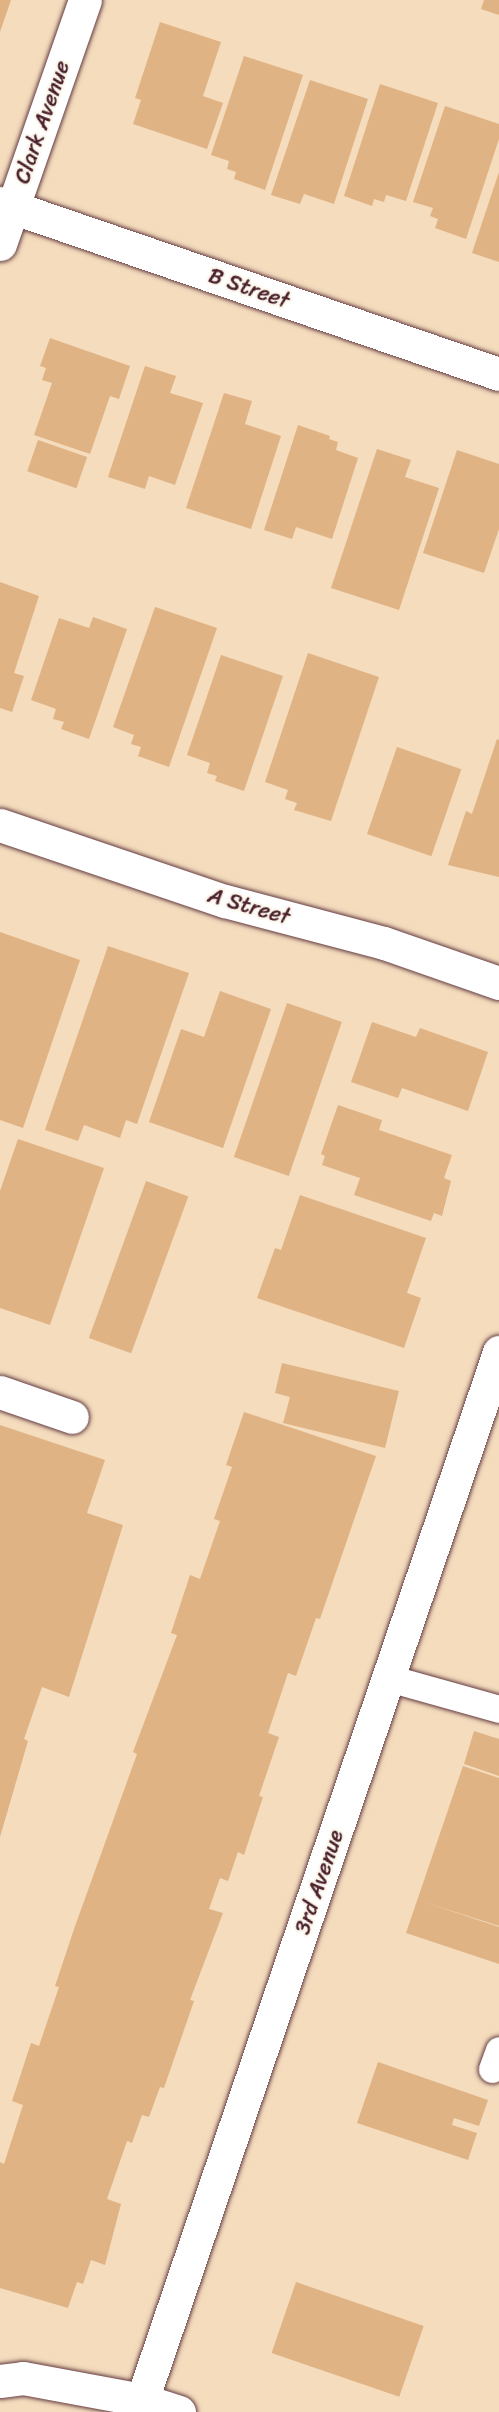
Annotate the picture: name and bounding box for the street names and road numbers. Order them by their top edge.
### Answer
street label: Clark Avenue [9,57,75,187]
street label: B Street [205,262,293,314]
street label: A Street [205,882,293,930]
street label: 3rd Avenue [289,1826,349,1938]

